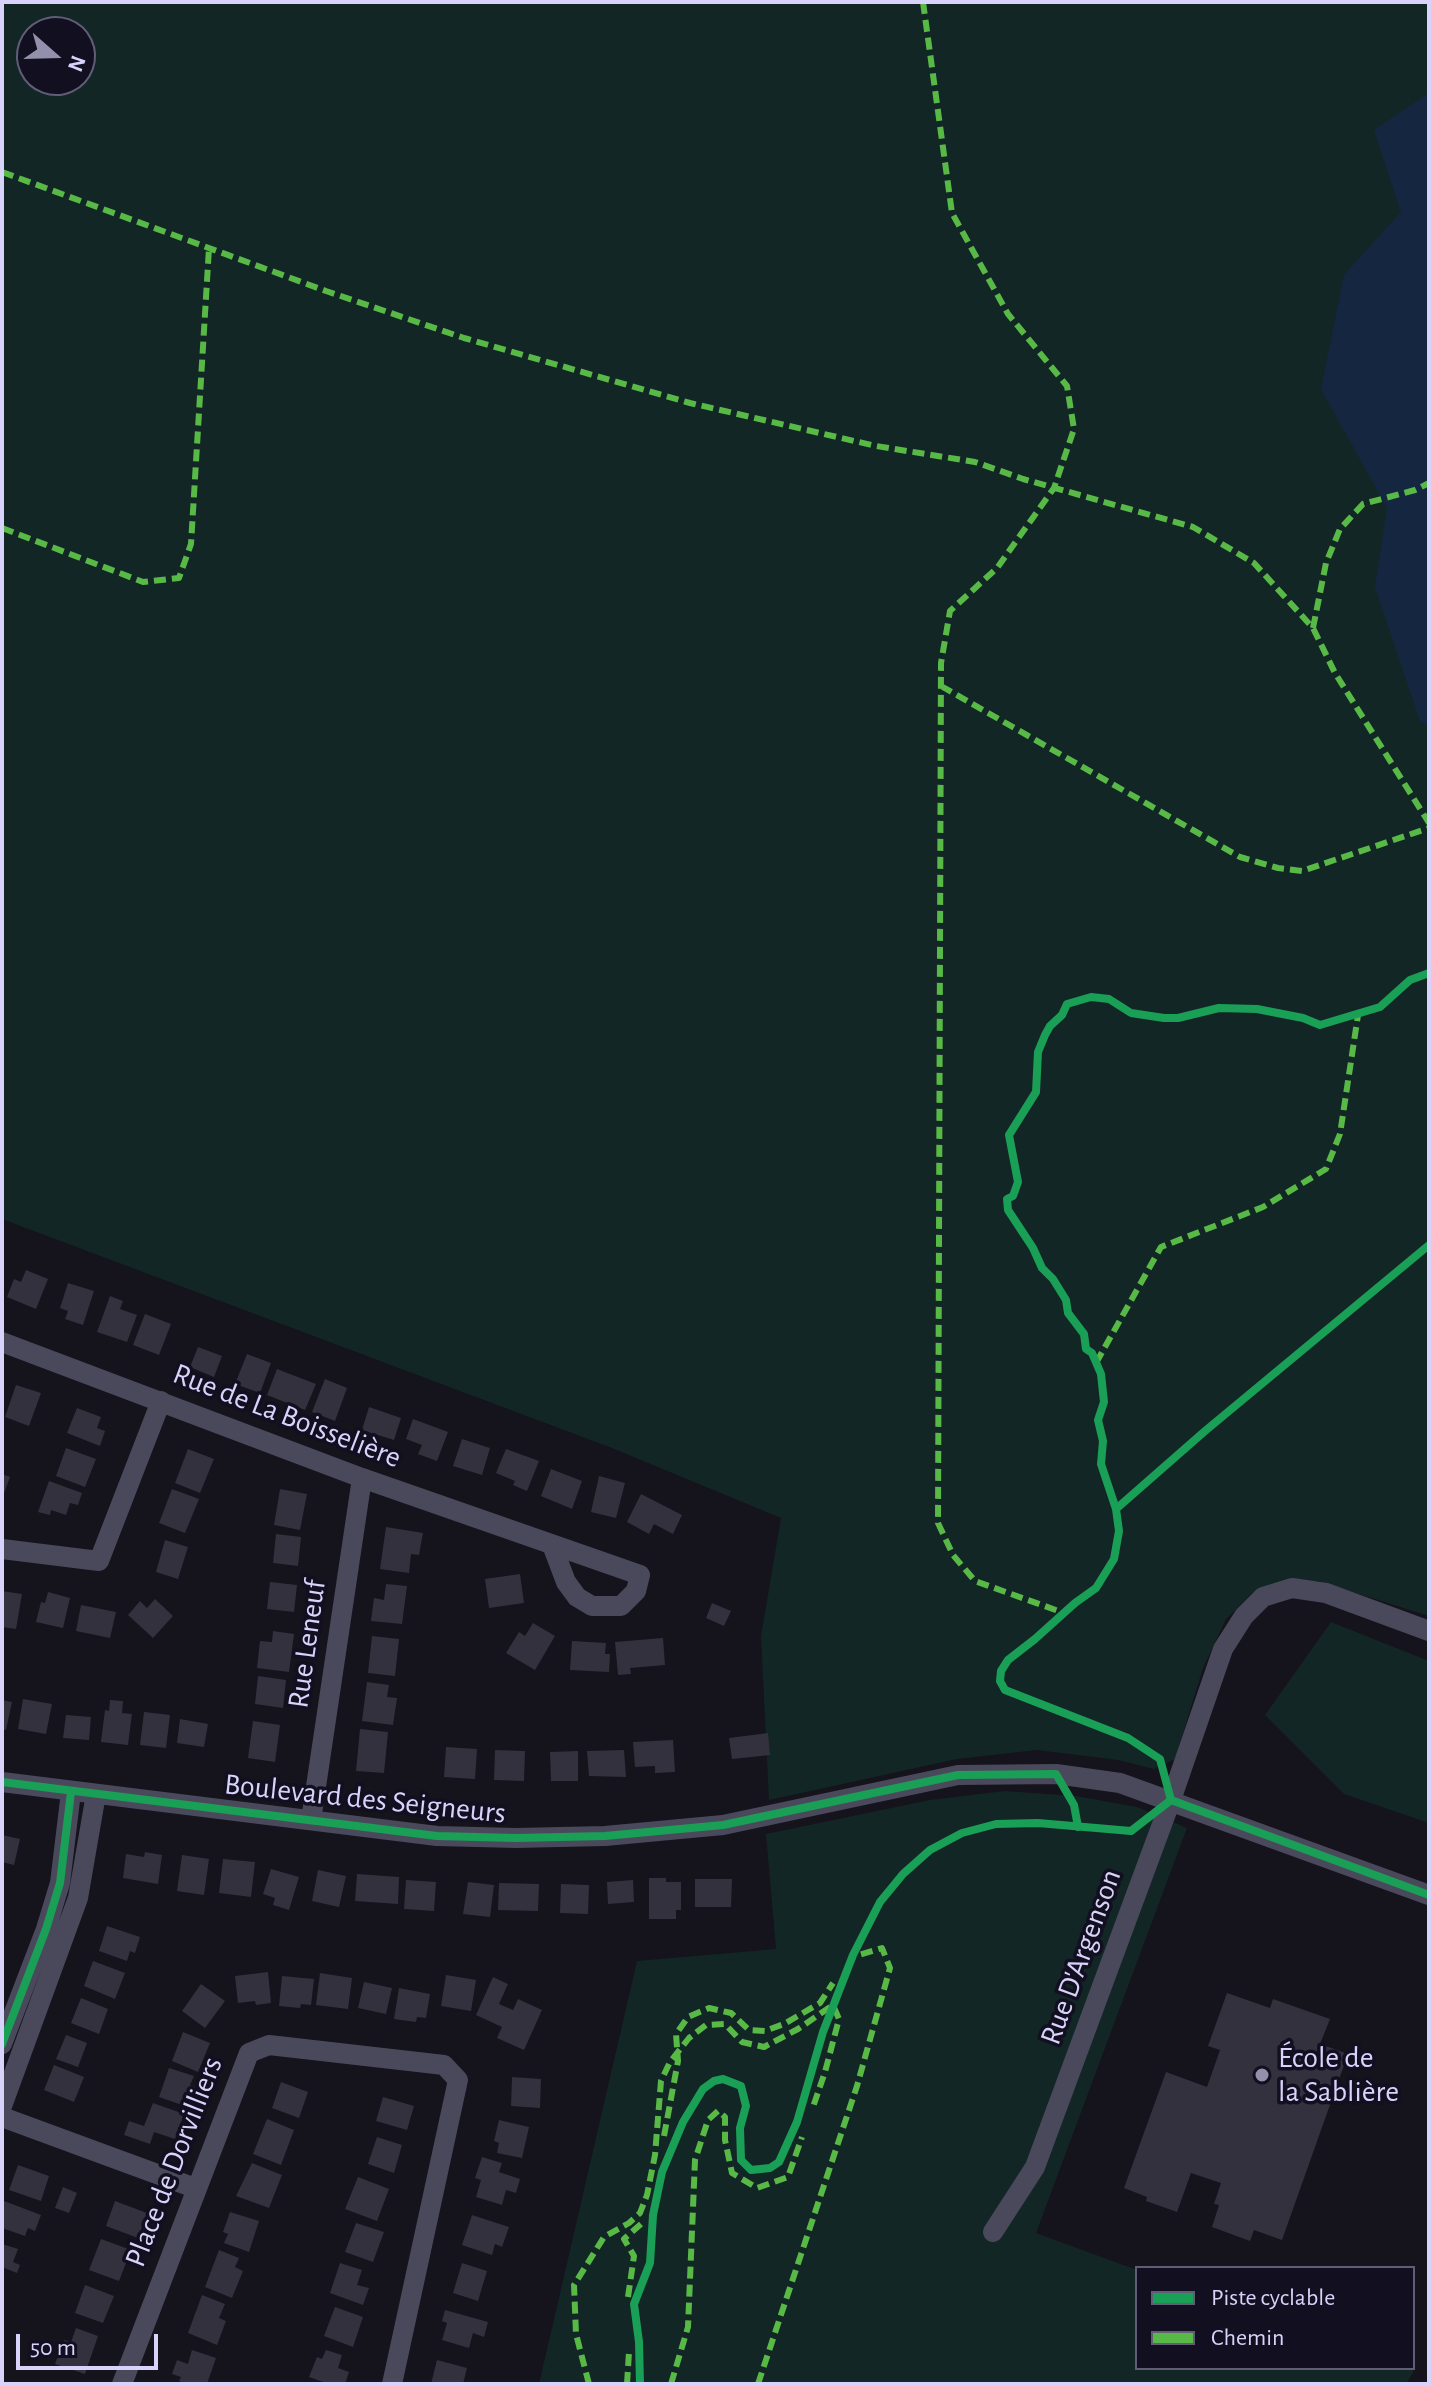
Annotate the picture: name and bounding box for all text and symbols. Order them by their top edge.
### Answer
north arrow [16,16,96,96]
text: N [64,53,90,74]
street label: Rue de La Boisselière [168,1356,406,1476]
street label: Rue Leneuf [280,1577,334,1711]
street label: Boulevard des Seigneurs [223,1766,507,1832]
street label: Rue D'Argenson [1033,1864,1129,2050]
place label: École de la Sablière [1278,2040,1399,2110]
street label: Place de Dorvilliers [117,2052,231,2272]
marker: École de la Sablière [1253,2066,1271,2084]
legend [1135,2266,1415,2370]
text: Piste cyclable [1211,2286,1335,2310]
scale bar [20,2318,162,2368]
text: Chemin [1211,2326,1284,2350]
text: 50 m [30,2336,76,2360]

